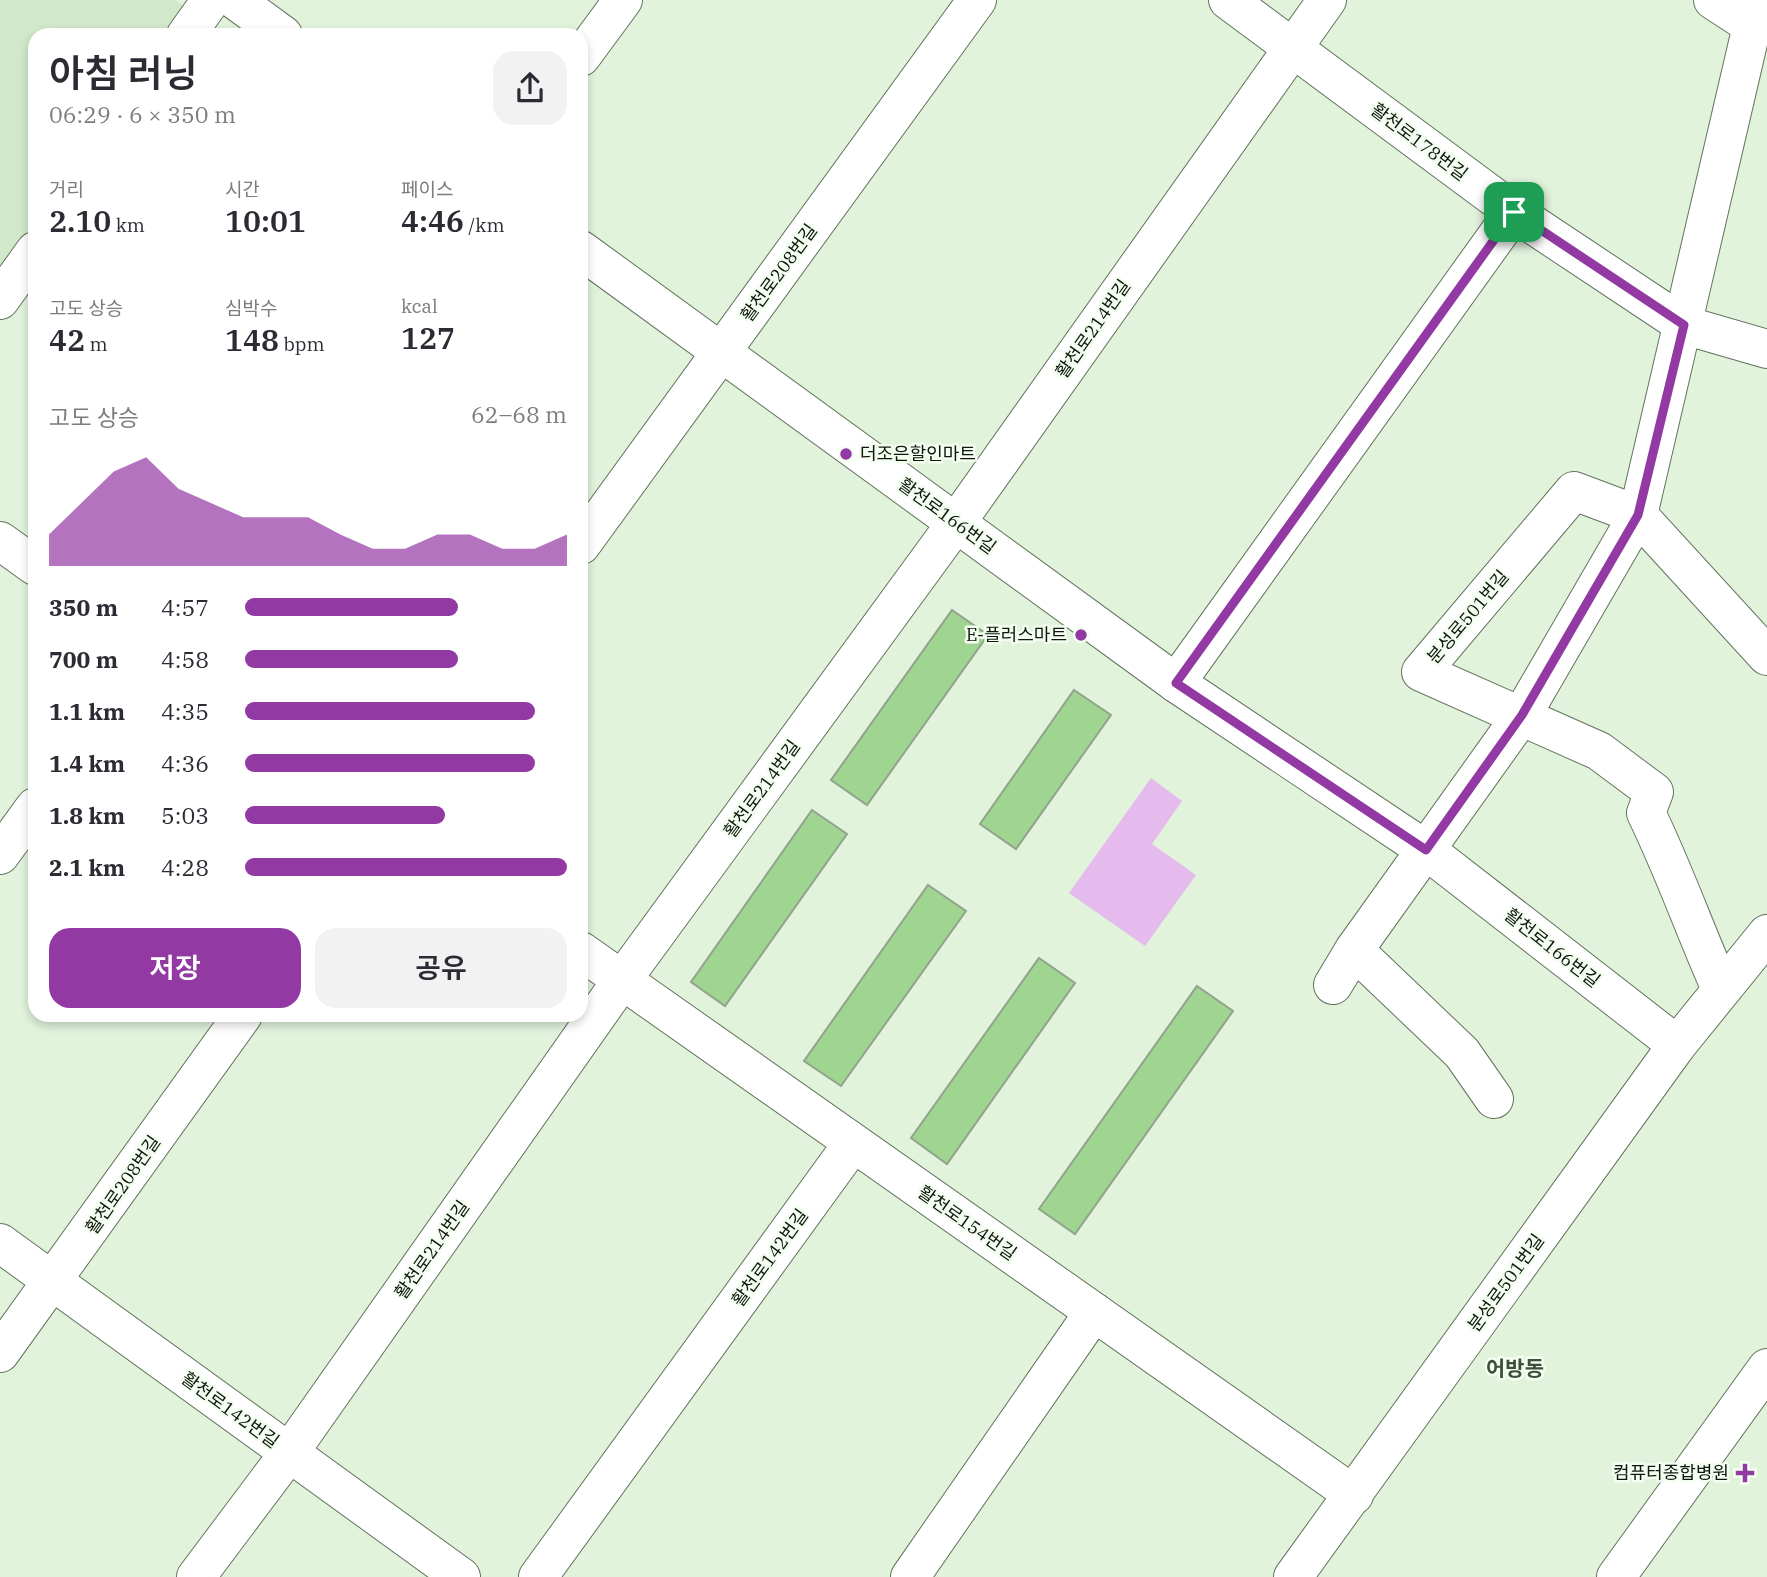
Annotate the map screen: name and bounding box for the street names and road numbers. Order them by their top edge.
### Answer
street label: 활천로178번길 [1366,98,1472,185]
street label: 활천로208번길 [735,219,822,326]
street label: 활천로214번길 [1050,275,1135,382]
street label: 활천로166번길 [894,472,1001,559]
street label: 분성로501번길 [1422,565,1513,668]
street label: 활천로214번길 [718,735,805,842]
street label: 활천로166번길 [1500,903,1605,992]
street label: 활천로208번길 [80,1131,165,1238]
street label: 활천로154번길 [914,1180,1021,1265]
street label: 활천로214번길 [389,1196,474,1303]
street label: 활천로142번길 [726,1204,813,1311]
street label: 분성로501번길 [1462,1229,1549,1336]
street label: 활천로142번길 [177,1366,284,1453]

